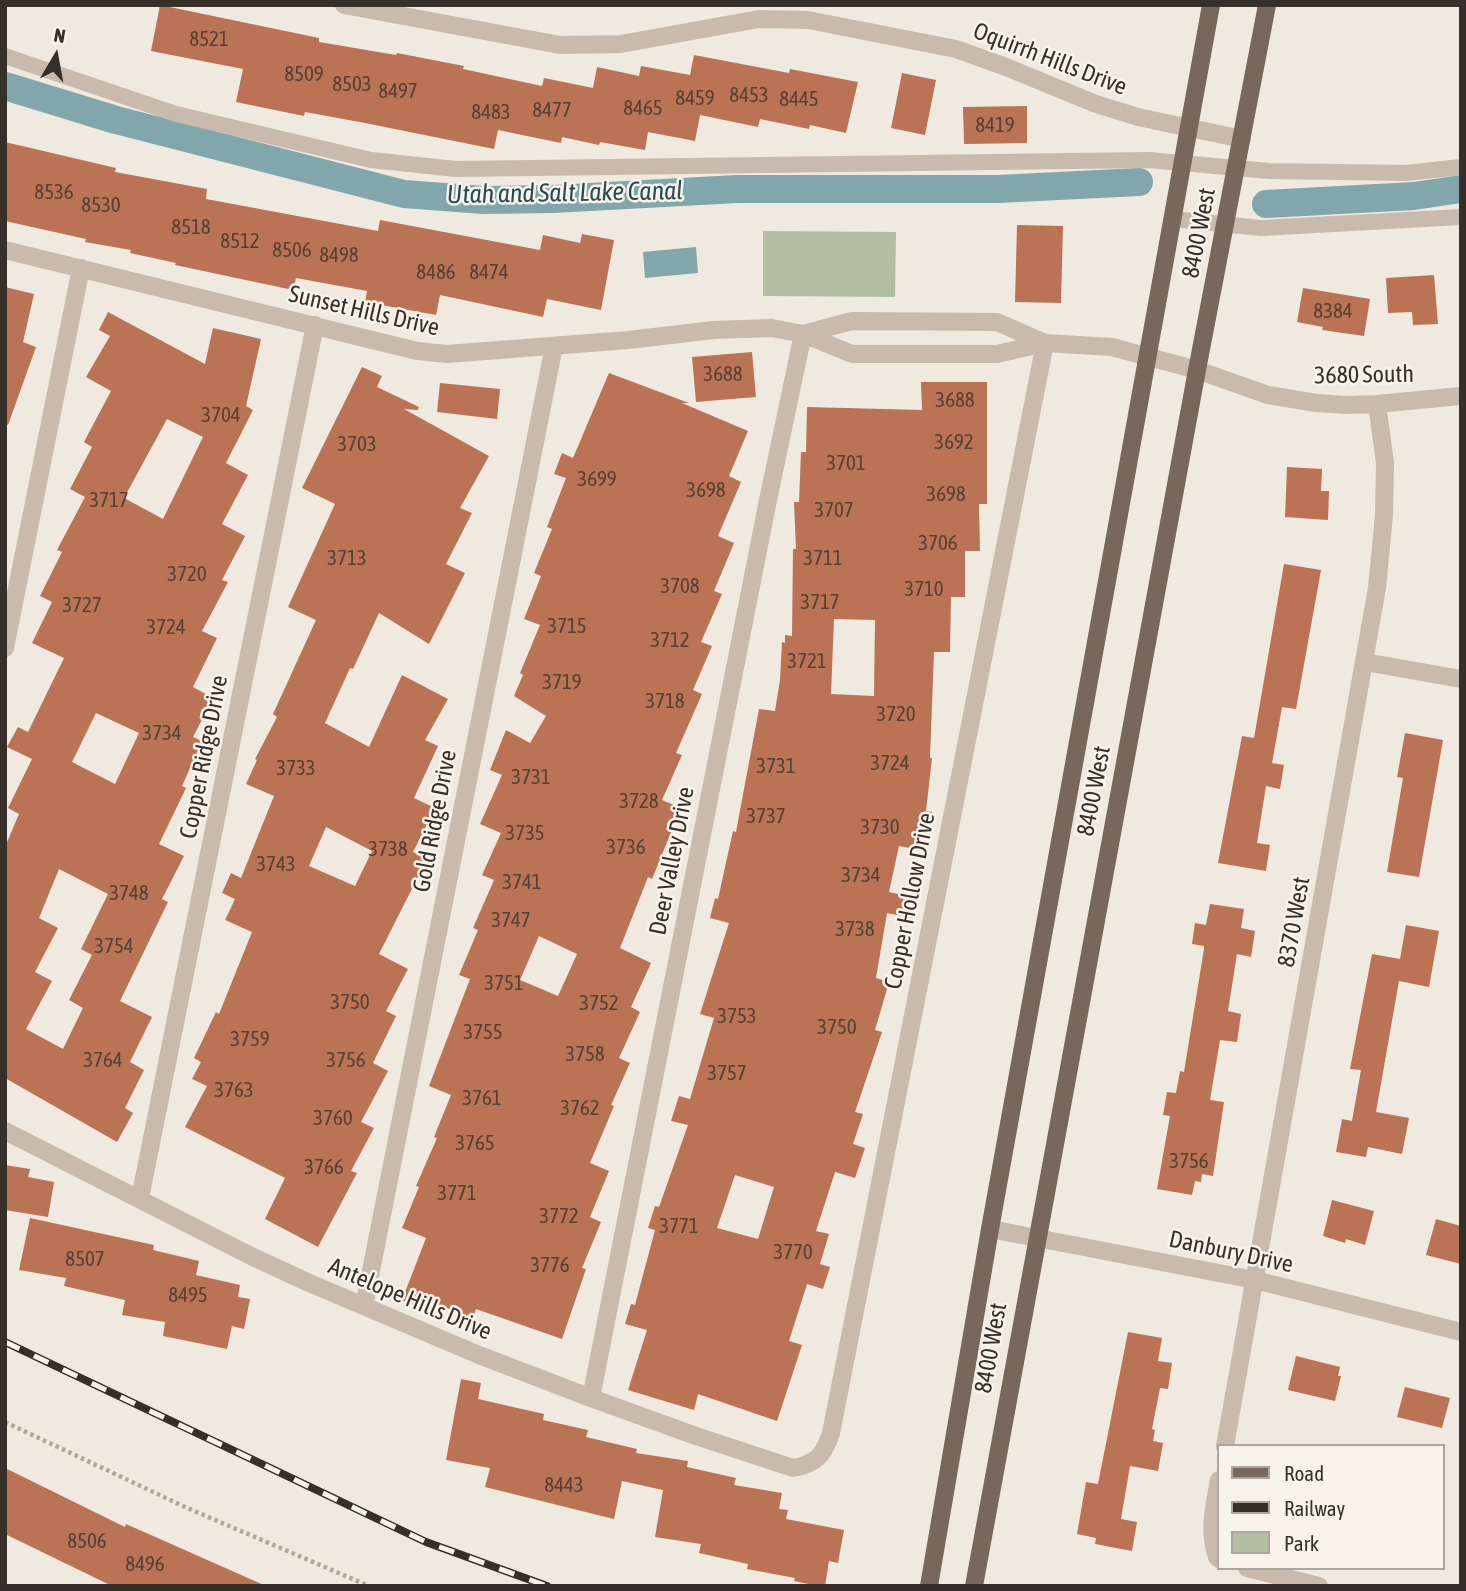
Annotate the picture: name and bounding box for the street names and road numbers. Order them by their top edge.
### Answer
street label: Oquirrh Hills Drive [969,17,1131,101]
street label: 8400 West [1176,185,1222,281]
street label: Sunset Hills Drive [286,280,442,342]
street label: 3680 South [1314,360,1414,390]
street label: Copper Ridge Drive [174,673,234,841]
street label: 8400 West [1071,743,1117,839]
street label: Gold Ridge Drive [407,747,463,895]
street label: Deer Valley Drive [643,784,701,938]
street label: Copper Hollow Drive [879,810,941,992]
street label: 8370 West [1272,875,1316,969]
street label: Danbury Drive [1166,1225,1296,1279]
street label: Antelope Hills Drive [324,1252,496,1346]
street label: 8400 West [969,1301,1013,1395]

